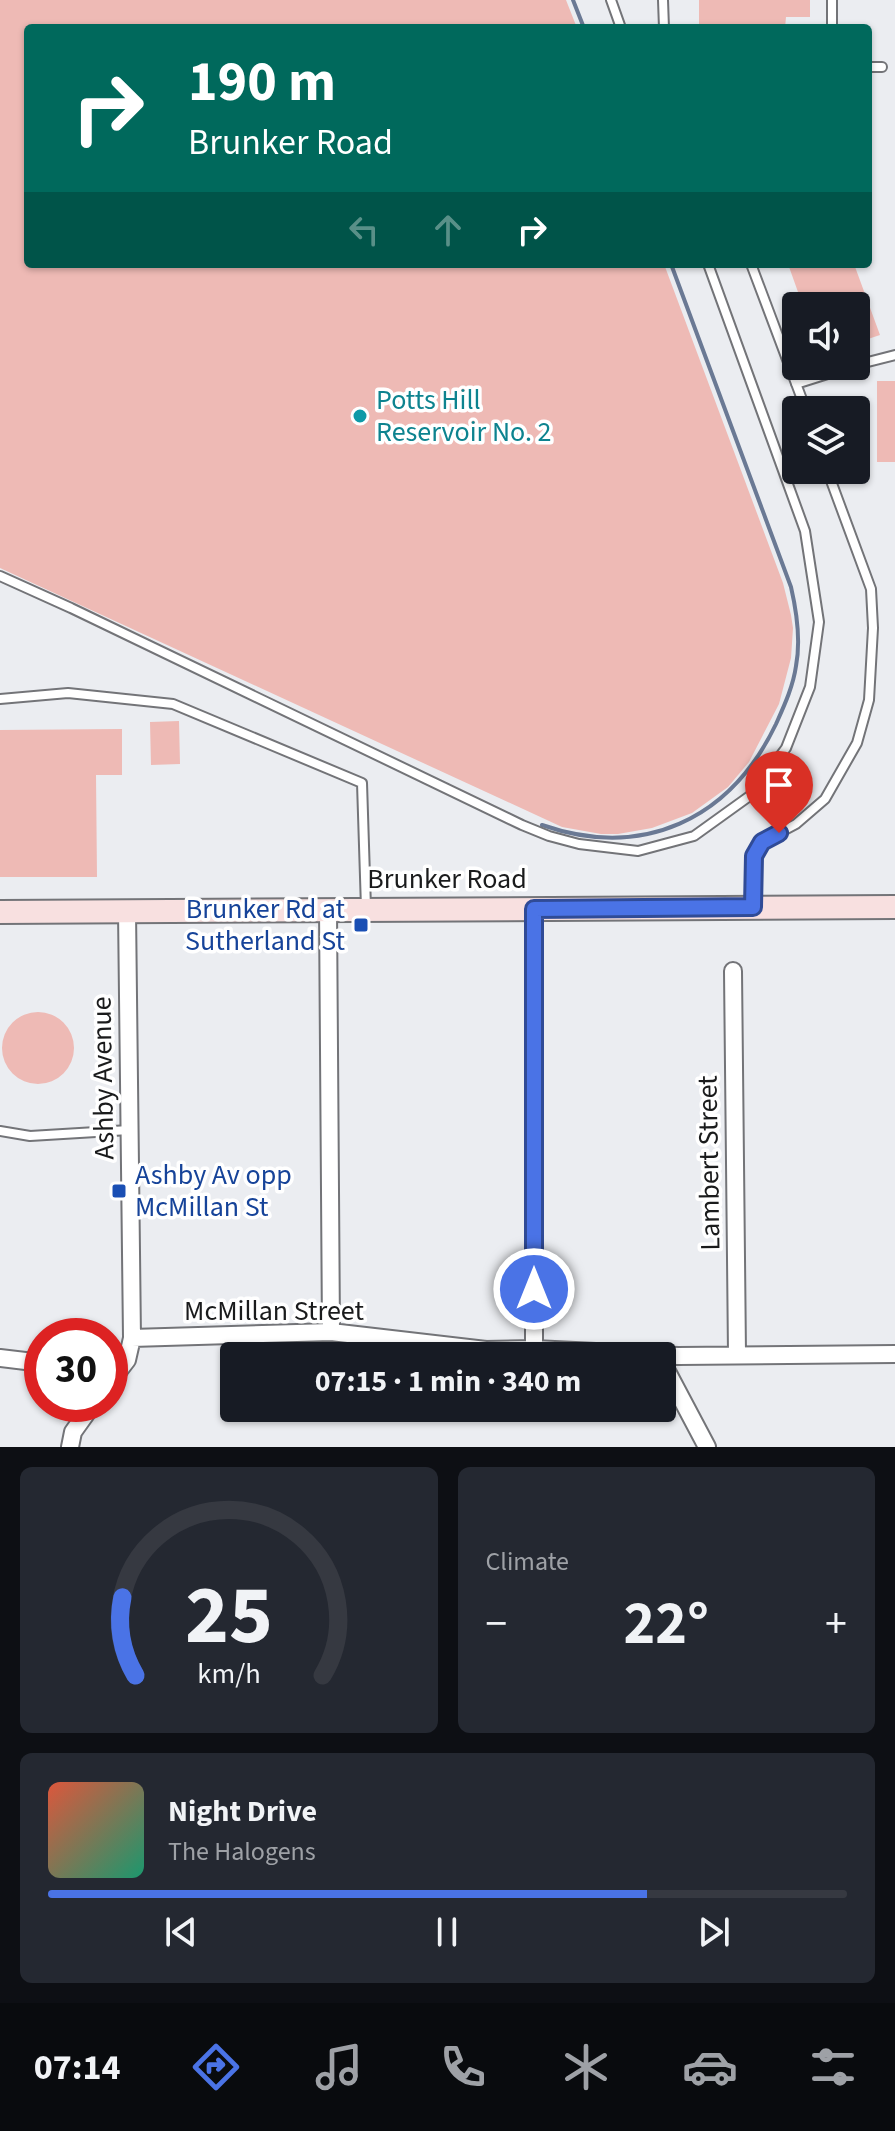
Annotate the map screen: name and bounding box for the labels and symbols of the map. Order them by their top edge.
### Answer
place label: Potts Hill Reservoir No. 2 [376,380,551,452]
marker: Potts Hill Reservoir No. 2 [351,407,369,425]
pin [745,751,813,833]
street label: Brunker Road [367,859,527,899]
place label: Brunker Rd at Sutherland St [185,889,346,961]
marker: Brunker Rd at Sutherland St [352,916,370,934]
street label: Ashby Avenue [82,996,124,1160]
street label: Lambert Street [687,1075,731,1251]
place label: Ashby Av opp McMillan St [135,1155,292,1227]
marker: Ashby Av opp McMillan St [110,1182,128,1200]
position arrow [492,1247,576,1331]
street label: McMillan Street [184,1291,364,1331]
speed limit sign: 30 [24,1318,128,1422]

